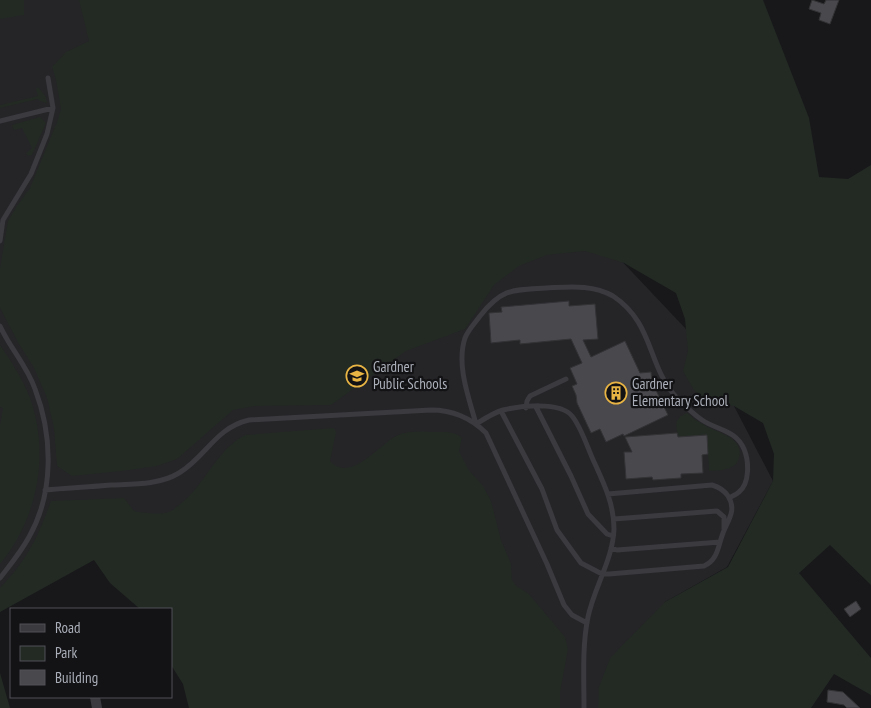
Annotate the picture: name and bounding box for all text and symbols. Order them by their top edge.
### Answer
place label: Gardner Public Schools [373,357,447,393]
school or university icon: Gardner Public Schools [345,364,369,388]
place label: Gardner Elementary School [632,374,729,410]
building icon: Gardner Elementary School [604,381,628,405]
legend [10,608,172,698]
text: Road [55,618,81,637]
text: Park [55,643,77,662]
text: Building [55,668,98,687]

